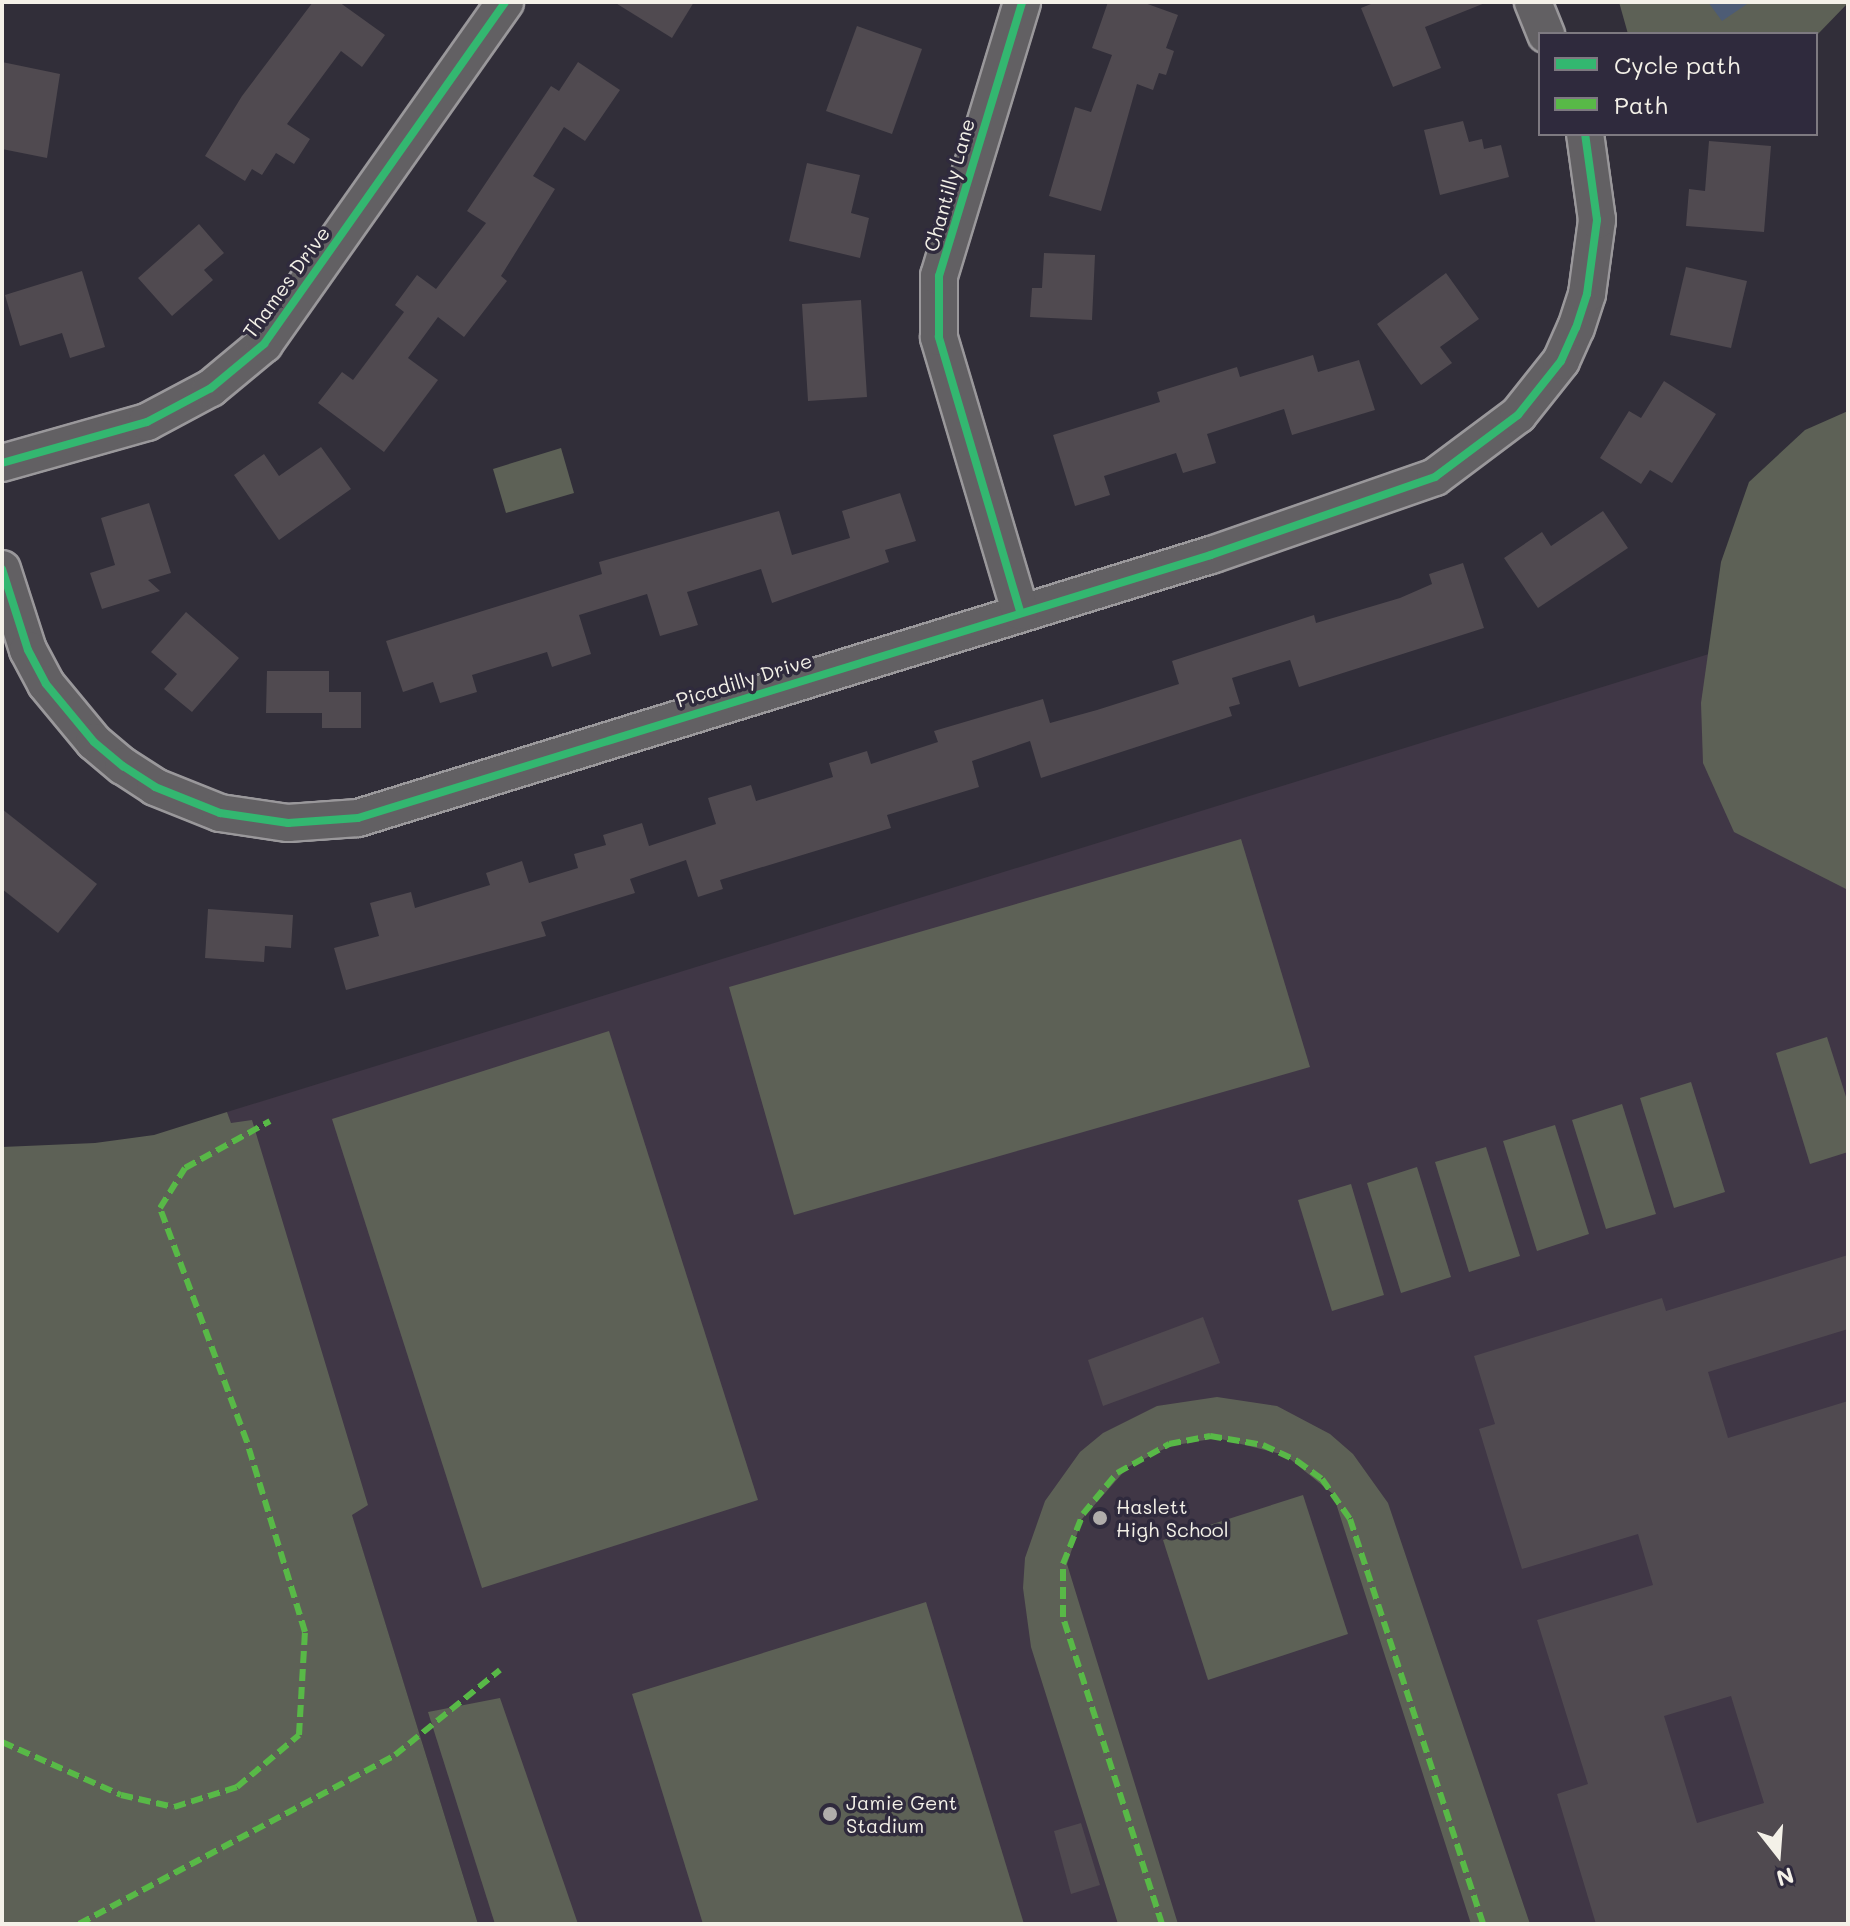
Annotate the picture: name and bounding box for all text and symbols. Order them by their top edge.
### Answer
legend [1538,32,1818,136]
text: Cycle path [1614,49,1740,80]
text: Path [1614,89,1668,120]
street label: Chantilly Lane [919,116,979,254]
street label: Thames Drive [237,221,335,343]
street label: Picadilly Drive [673,648,815,712]
place label: Haslett High School [1116,1494,1229,1541]
marker: Haslett High School [1091,1509,1109,1527]
place label: Jamie Gent Stadium [846,1790,957,1837]
marker: Jamie Gent Stadium [821,1805,839,1823]
north arrow [1738,1814,1818,1894]
text: N [1773,1861,1797,1894]

